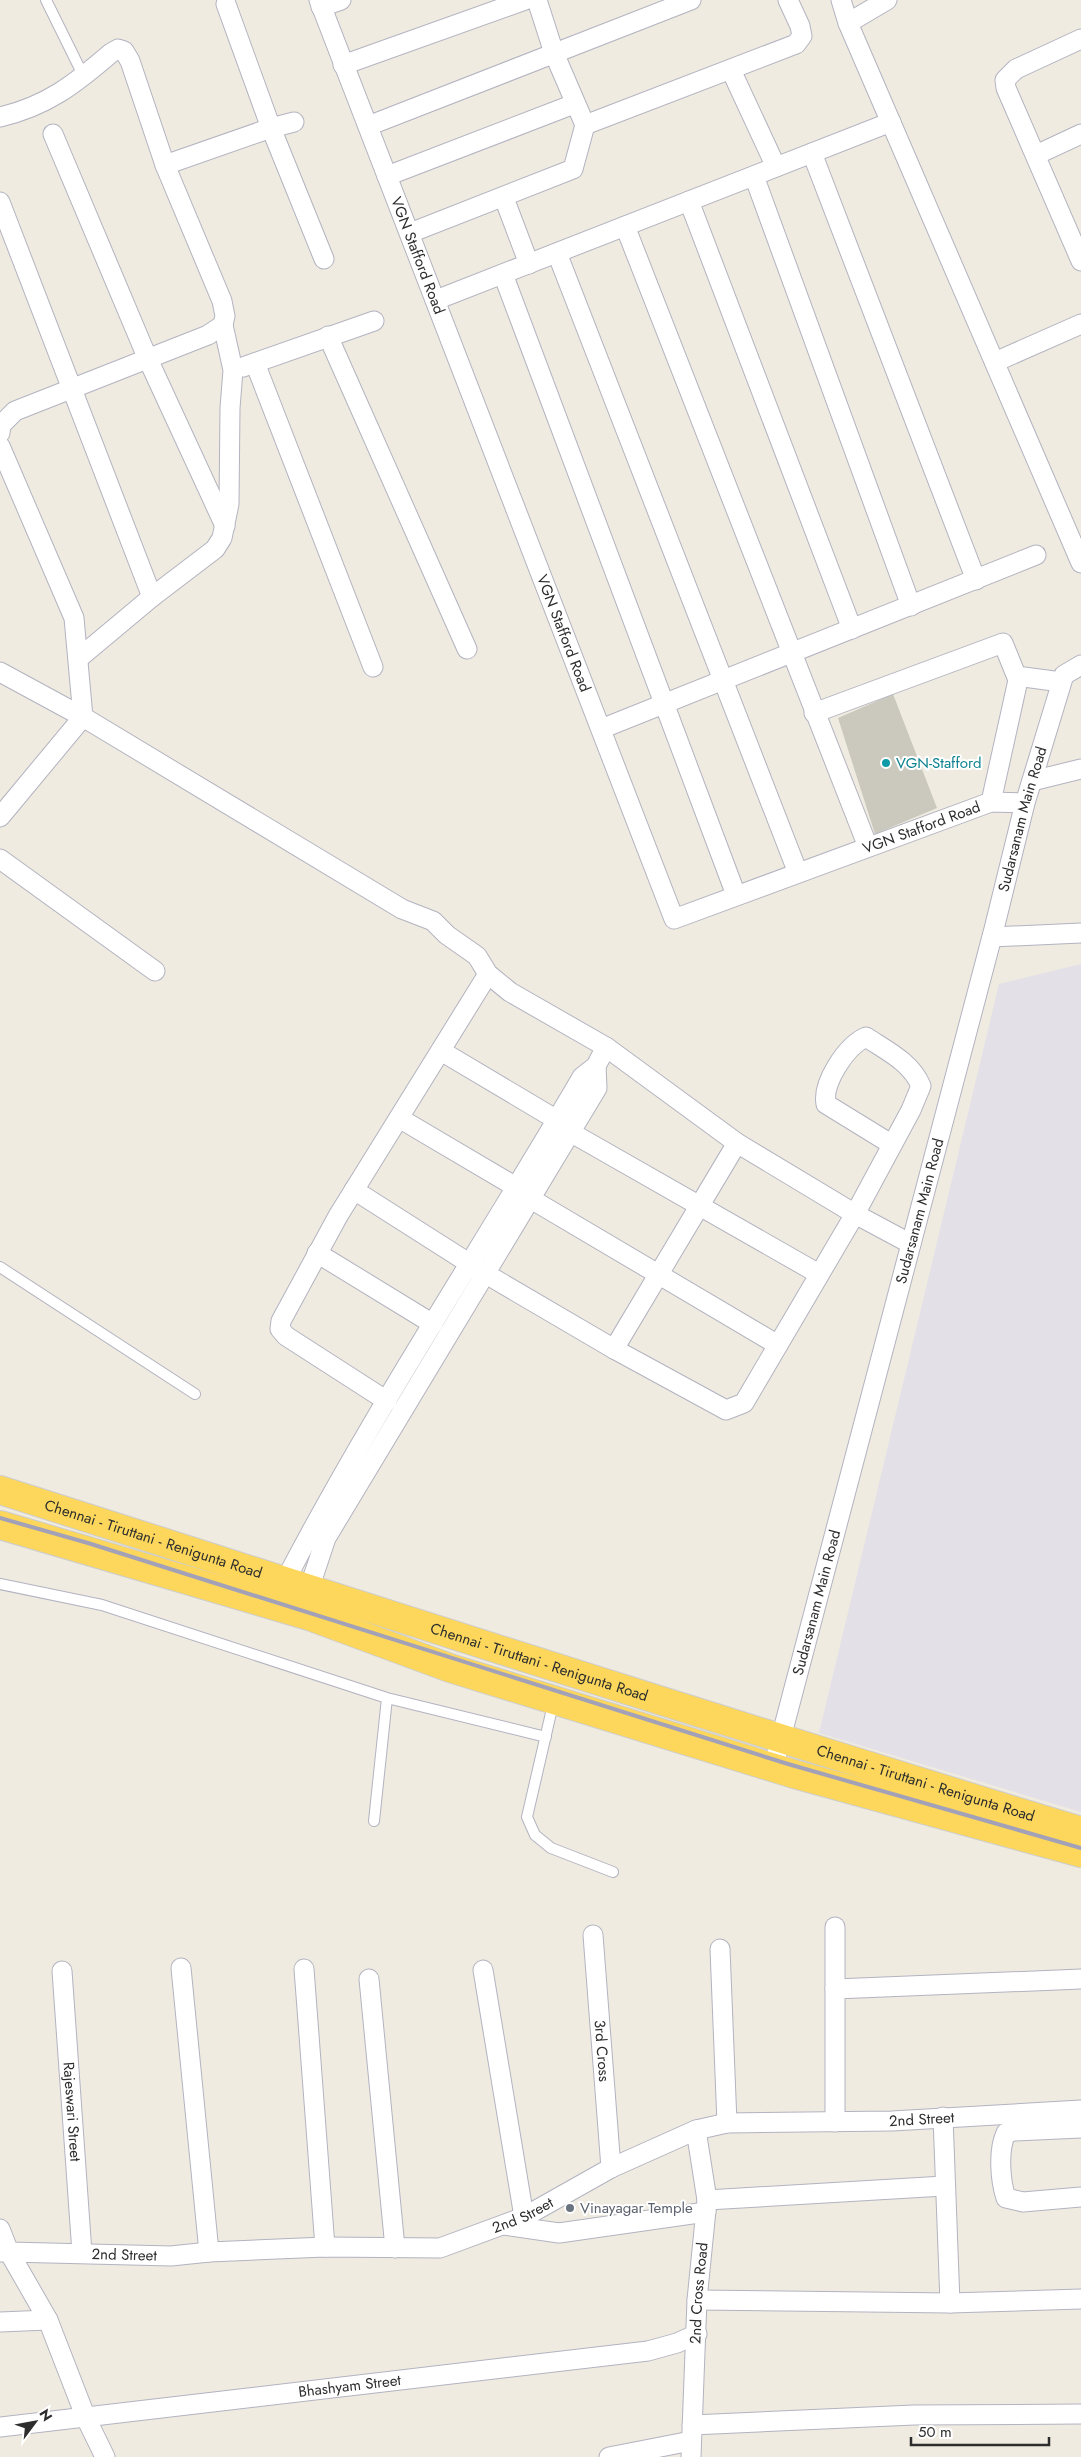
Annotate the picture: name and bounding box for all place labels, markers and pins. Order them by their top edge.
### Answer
place label: VGN-Stafford [896,752,982,774]
marker: VGN-Stafford [880,757,892,769]
place label: Vinayagar Temple [580,2197,693,2219]
marker: Vinayagar Temple [564,2202,576,2214]

